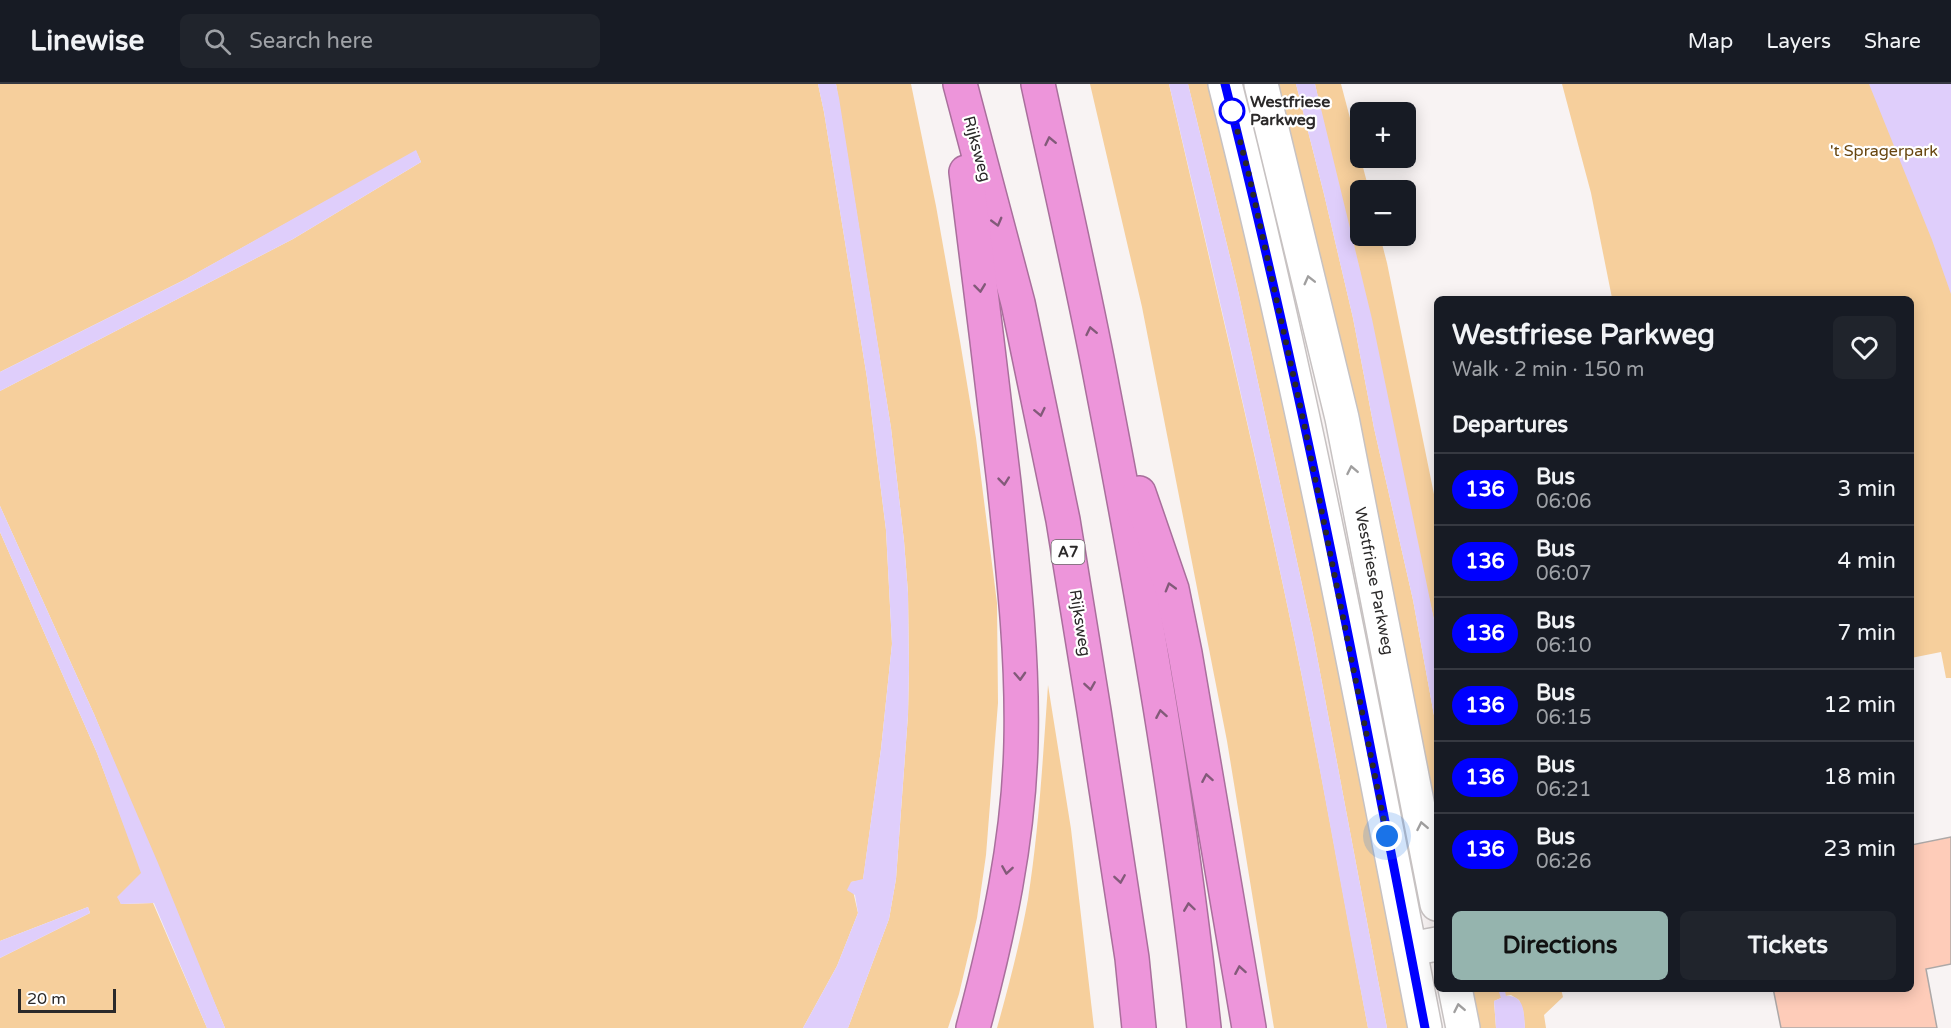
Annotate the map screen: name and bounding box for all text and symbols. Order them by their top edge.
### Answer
search box [180,14,600,68]
text: Linewise [30,24,144,58]
icon: search [201,25,234,58]
text: Search here [249,28,373,54]
text: Map [1688,29,1733,54]
text: Layers [1766,29,1831,54]
text: Share [1864,29,1921,54]
place label: Westfriese Parkweg [1250,92,1330,130]
marker: Westfriese Parkweg [1219,98,1245,124]
map controls [1350,102,1416,246]
button: + [1350,102,1416,168]
street label: Rijksweg [959,114,995,184]
one-way arrow [1044,136,1057,146]
park label: 't Spragerpark [1830,141,1938,161]
button: − [1350,180,1416,246]
one-way arrow [989,217,1002,227]
one-way arrow [1303,275,1316,285]
one-way arrow [974,283,986,292]
button: heart [1833,316,1896,379]
text: Westfriese Parkweg [1452,318,1715,352]
one-way arrow [1085,326,1098,336]
text: Walk · 2 min · 150 m [1452,358,1644,382]
one-way arrow [1033,406,1046,416]
text: Departures [1452,412,1568,438]
text: Bus [1536,464,1575,490]
one-way arrow [1346,465,1359,475]
text: 3 min [1837,476,1896,502]
one-way arrow [997,477,1009,486]
text: 136 [1465,477,1505,502]
text: 06:06 [1536,490,1591,514]
street label: Westfriese Parkweg [1350,505,1398,657]
text: Bus [1536,536,1575,562]
road number: A7 [1052,540,1084,564]
text: 4 min [1837,548,1896,574]
text: 136 [1465,549,1505,574]
text: 06:07 [1536,562,1591,586]
one-way arrow [1165,582,1177,593]
street label: Rijksweg [1065,588,1095,658]
text: Bus [1536,608,1575,634]
text: 7 min [1837,620,1896,646]
text: 136 [1465,621,1505,646]
text: 06:10 [1536,634,1591,658]
one-way arrow [1014,671,1027,680]
text: Bus [1536,680,1575,706]
one-way arrow [1084,682,1096,691]
text: 12 min [1824,692,1896,718]
text: 136 [1465,693,1505,718]
text: 06:15 [1536,706,1591,730]
one-way arrow [1155,710,1168,720]
text: Bus [1536,752,1575,778]
text: 18 min [1824,764,1896,790]
text: 136 [1465,765,1505,790]
one-way arrow [1201,773,1213,783]
text: 06:21 [1536,778,1591,802]
your location [1372,821,1402,851]
one-way arrow [1416,821,1429,831]
text: Bus [1536,824,1575,850]
text: 23 min [1824,836,1896,862]
text: 136 [1465,837,1505,862]
text: 06:26 [1536,850,1591,874]
one-way arrow [1002,865,1014,874]
one-way arrow [1113,874,1125,884]
one-way arrow [1184,903,1196,912]
button: Directions [1452,911,1668,980]
button: Tickets [1680,911,1896,980]
one-way arrow [1234,966,1246,975]
scale bar [18,986,116,1014]
text: 20 m [27,989,66,1009]
one-way arrow [1453,1003,1466,1013]

